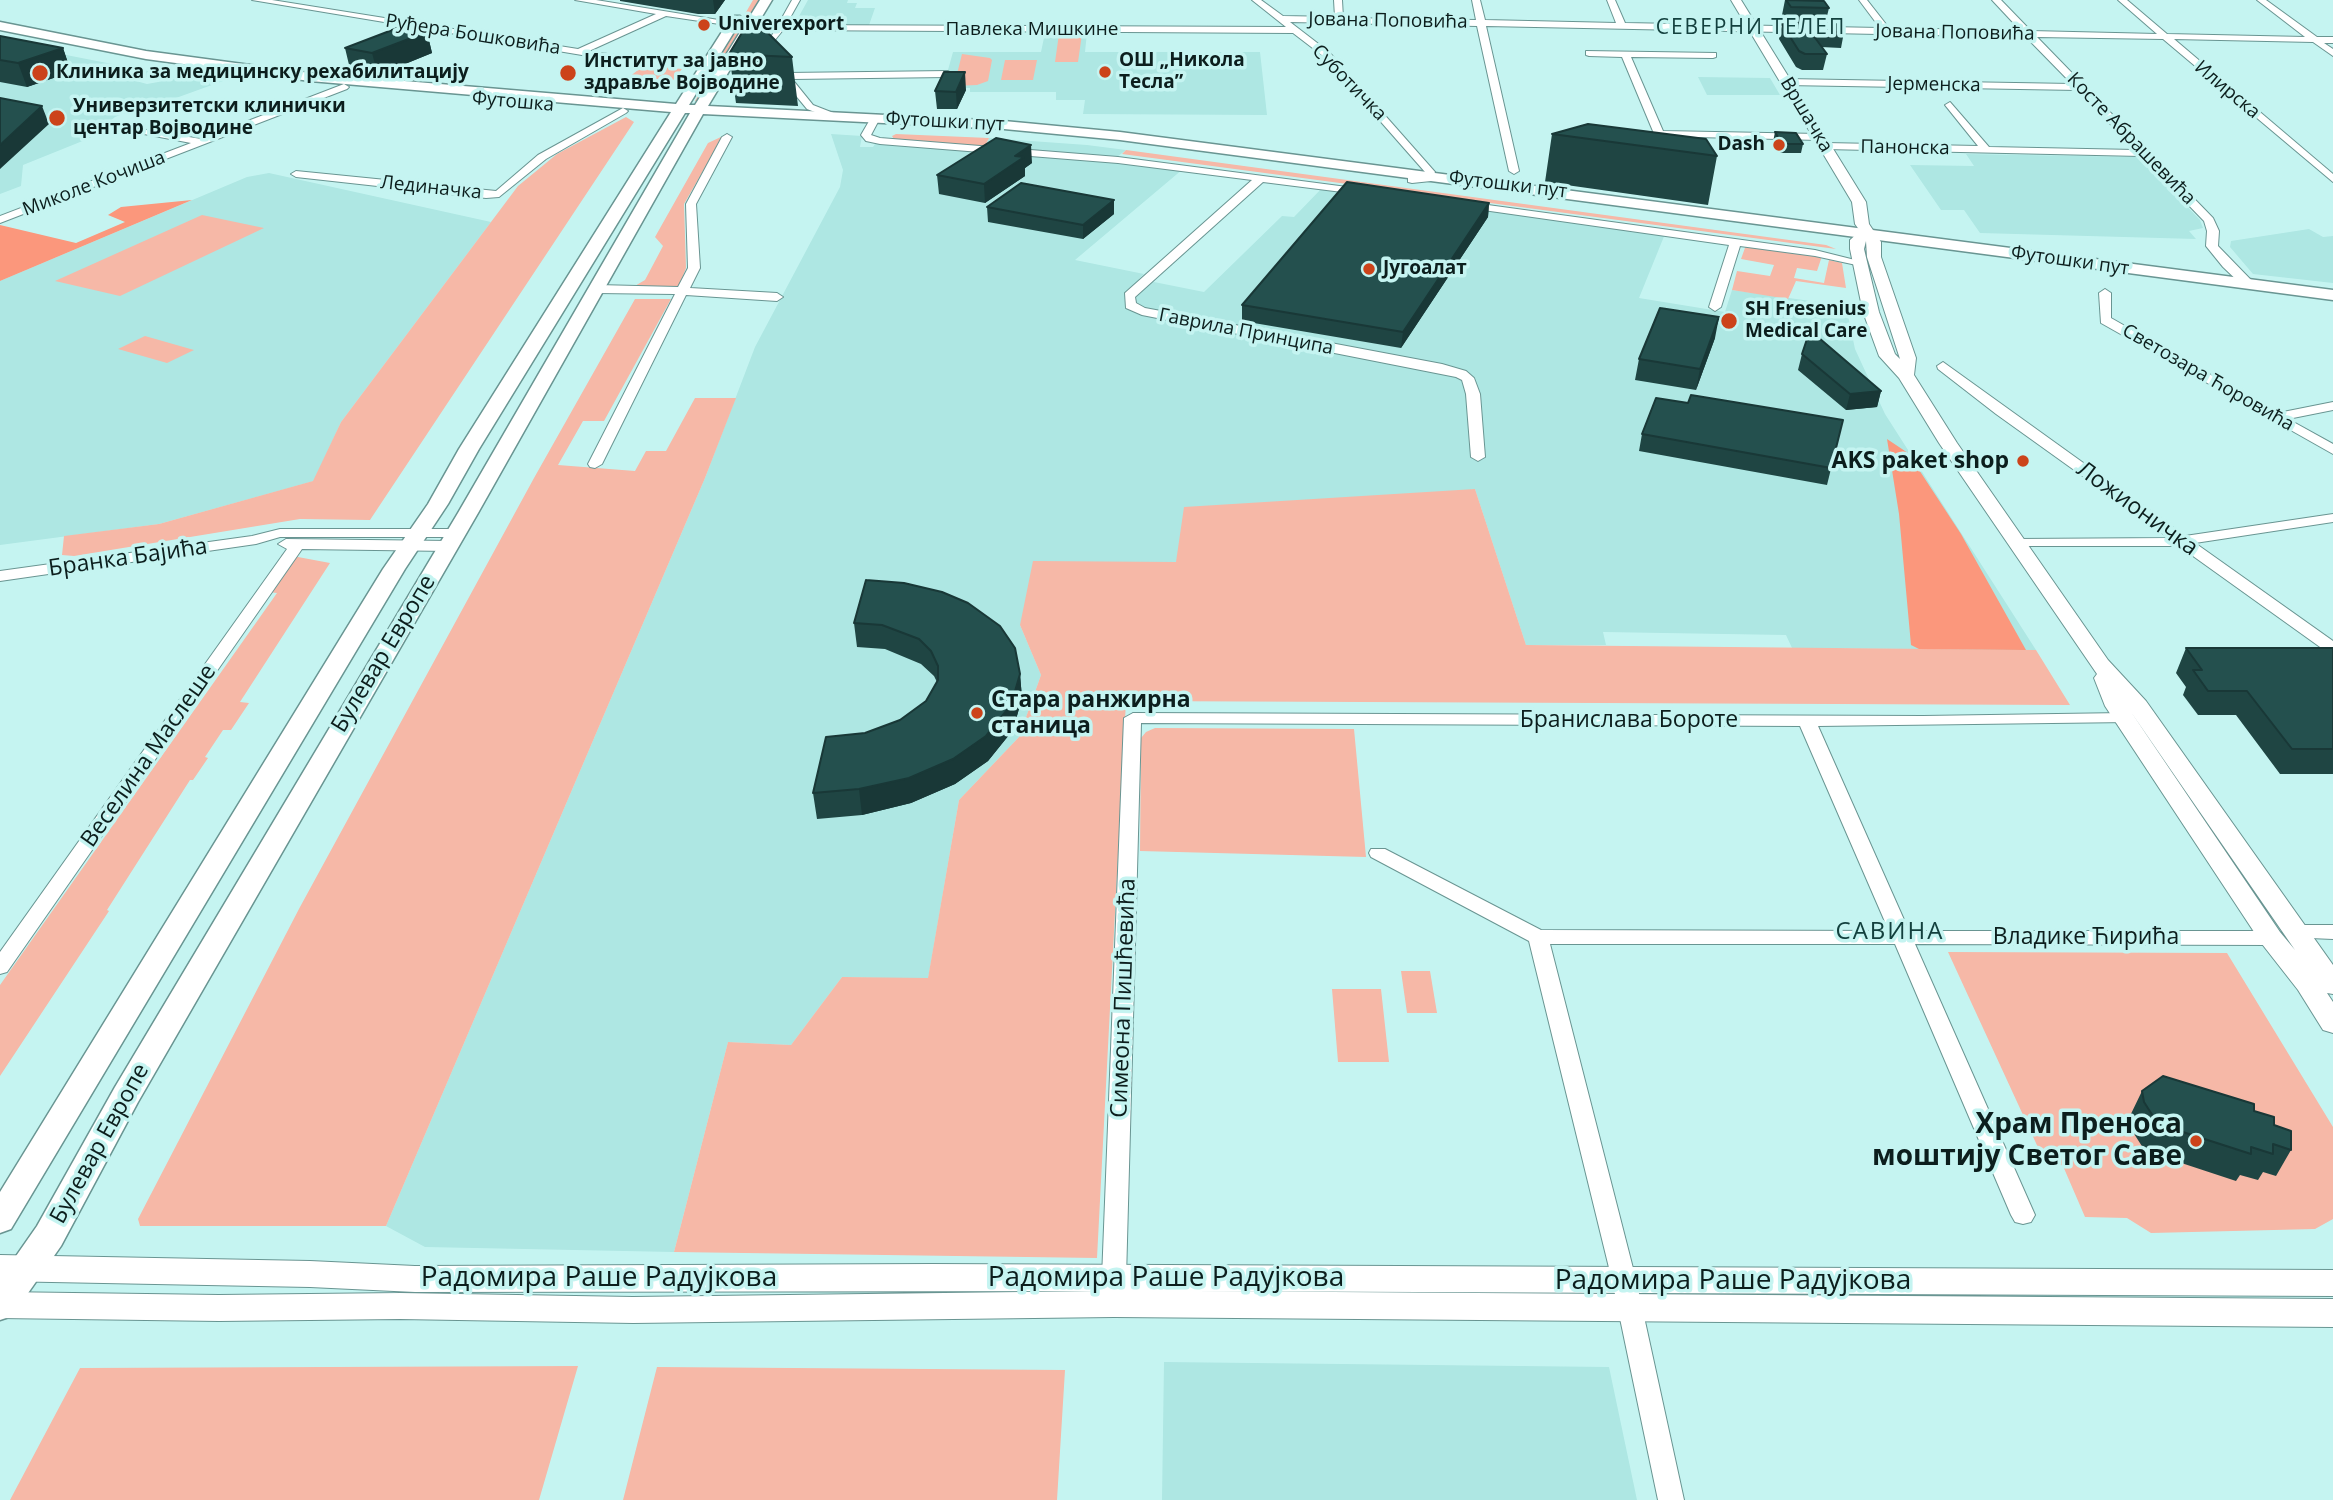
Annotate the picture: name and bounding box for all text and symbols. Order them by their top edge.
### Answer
street label: Јована Поповића [1308,8,1468,34]
street label: Руђера Бошковића [384,10,562,60]
place label: Univerexport [718,14,844,36]
district label: СЕВЕРНИ ТЕЛЕП [1657,15,1845,41]
marker: Univerexport [696,17,712,33]
street label: Павлека Мишкине [946,19,1118,41]
street label: Јована Поповића [1875,20,2035,46]
street label: Суботичка [1307,40,1391,126]
place label: ОШ „Никола Тесла” [1119,50,1245,94]
place label: Институт за јавно здравље Војводине [584,51,780,95]
street label: Илирска [2190,56,2264,124]
place label: Клиника за медицинску рехабилитацију [56,62,469,84]
marker: Клиника за медицинску рехабилитацију [30,63,50,83]
marker: Институт за јавно здравље Војводине [558,63,578,83]
marker: ОШ „Никола Тесла” [1097,64,1113,80]
street label: Косте Абрашевића [2062,68,2200,210]
street label: Вршачка [1775,73,1837,157]
street label: Јерменска [1887,73,1981,97]
street label: Футошка [471,87,555,117]
place label: Универзитетски клинички центар Војводине [73,96,346,140]
marker: Универзитетски клинички центар Војводине [47,108,67,128]
street label: Футошки пут [885,108,1005,136]
place label: Dash [1718,134,1765,156]
street label: Панонска [1860,136,1950,160]
marker: Dash [1771,137,1787,153]
street label: Миколе Кочиша [19,146,169,222]
street label: Футошки пут [1448,166,1568,204]
street label: Лединачка [379,171,483,205]
street label: Футошки пут [2009,241,2131,281]
place label: Југоалат [1383,258,1467,280]
marker: Југоалат [1361,261,1377,277]
place label: SH Fresenius Medical Care [1745,299,1867,343]
street label: Гаврила Принципа [1157,304,1335,360]
marker: SH Fresenius Medical Care [1719,311,1739,331]
street label: Светозара Ћоровића [2118,320,2298,436]
place label: AKS paket shop [1832,447,2009,475]
marker: AKS paket shop [2015,453,2031,469]
street label: Ложионичка [2071,456,2203,562]
street label: Бранка Бајића [47,533,209,583]
street label: Булевар Европе [326,570,442,738]
street label: Веселина Маслеше [76,659,222,853]
place label: Стара ранжирна станица [991,686,1191,740]
marker: Стара ранжирна станица [969,705,985,721]
street label: Бранислава Бороте [1520,706,1738,734]
street label: Симеона Пишћевића [1106,878,1142,1118]
district label: САВИНА [1836,918,1944,946]
street label: Владике Ћирића [1993,923,2179,951]
street label: Булевар Европе [45,1059,155,1229]
place label: Храм Преноса моштију Светог Саве [1872,1108,2182,1174]
marker: Храм Преноса моштију Светог Саве [2188,1133,2204,1149]
street label: Радомира Раше Радујкова [421,1261,777,1295]
street label: Радомира Раше Радујкова [988,1261,1344,1295]
street label: Радомира Раше Радујкова [1555,1264,1911,1298]

